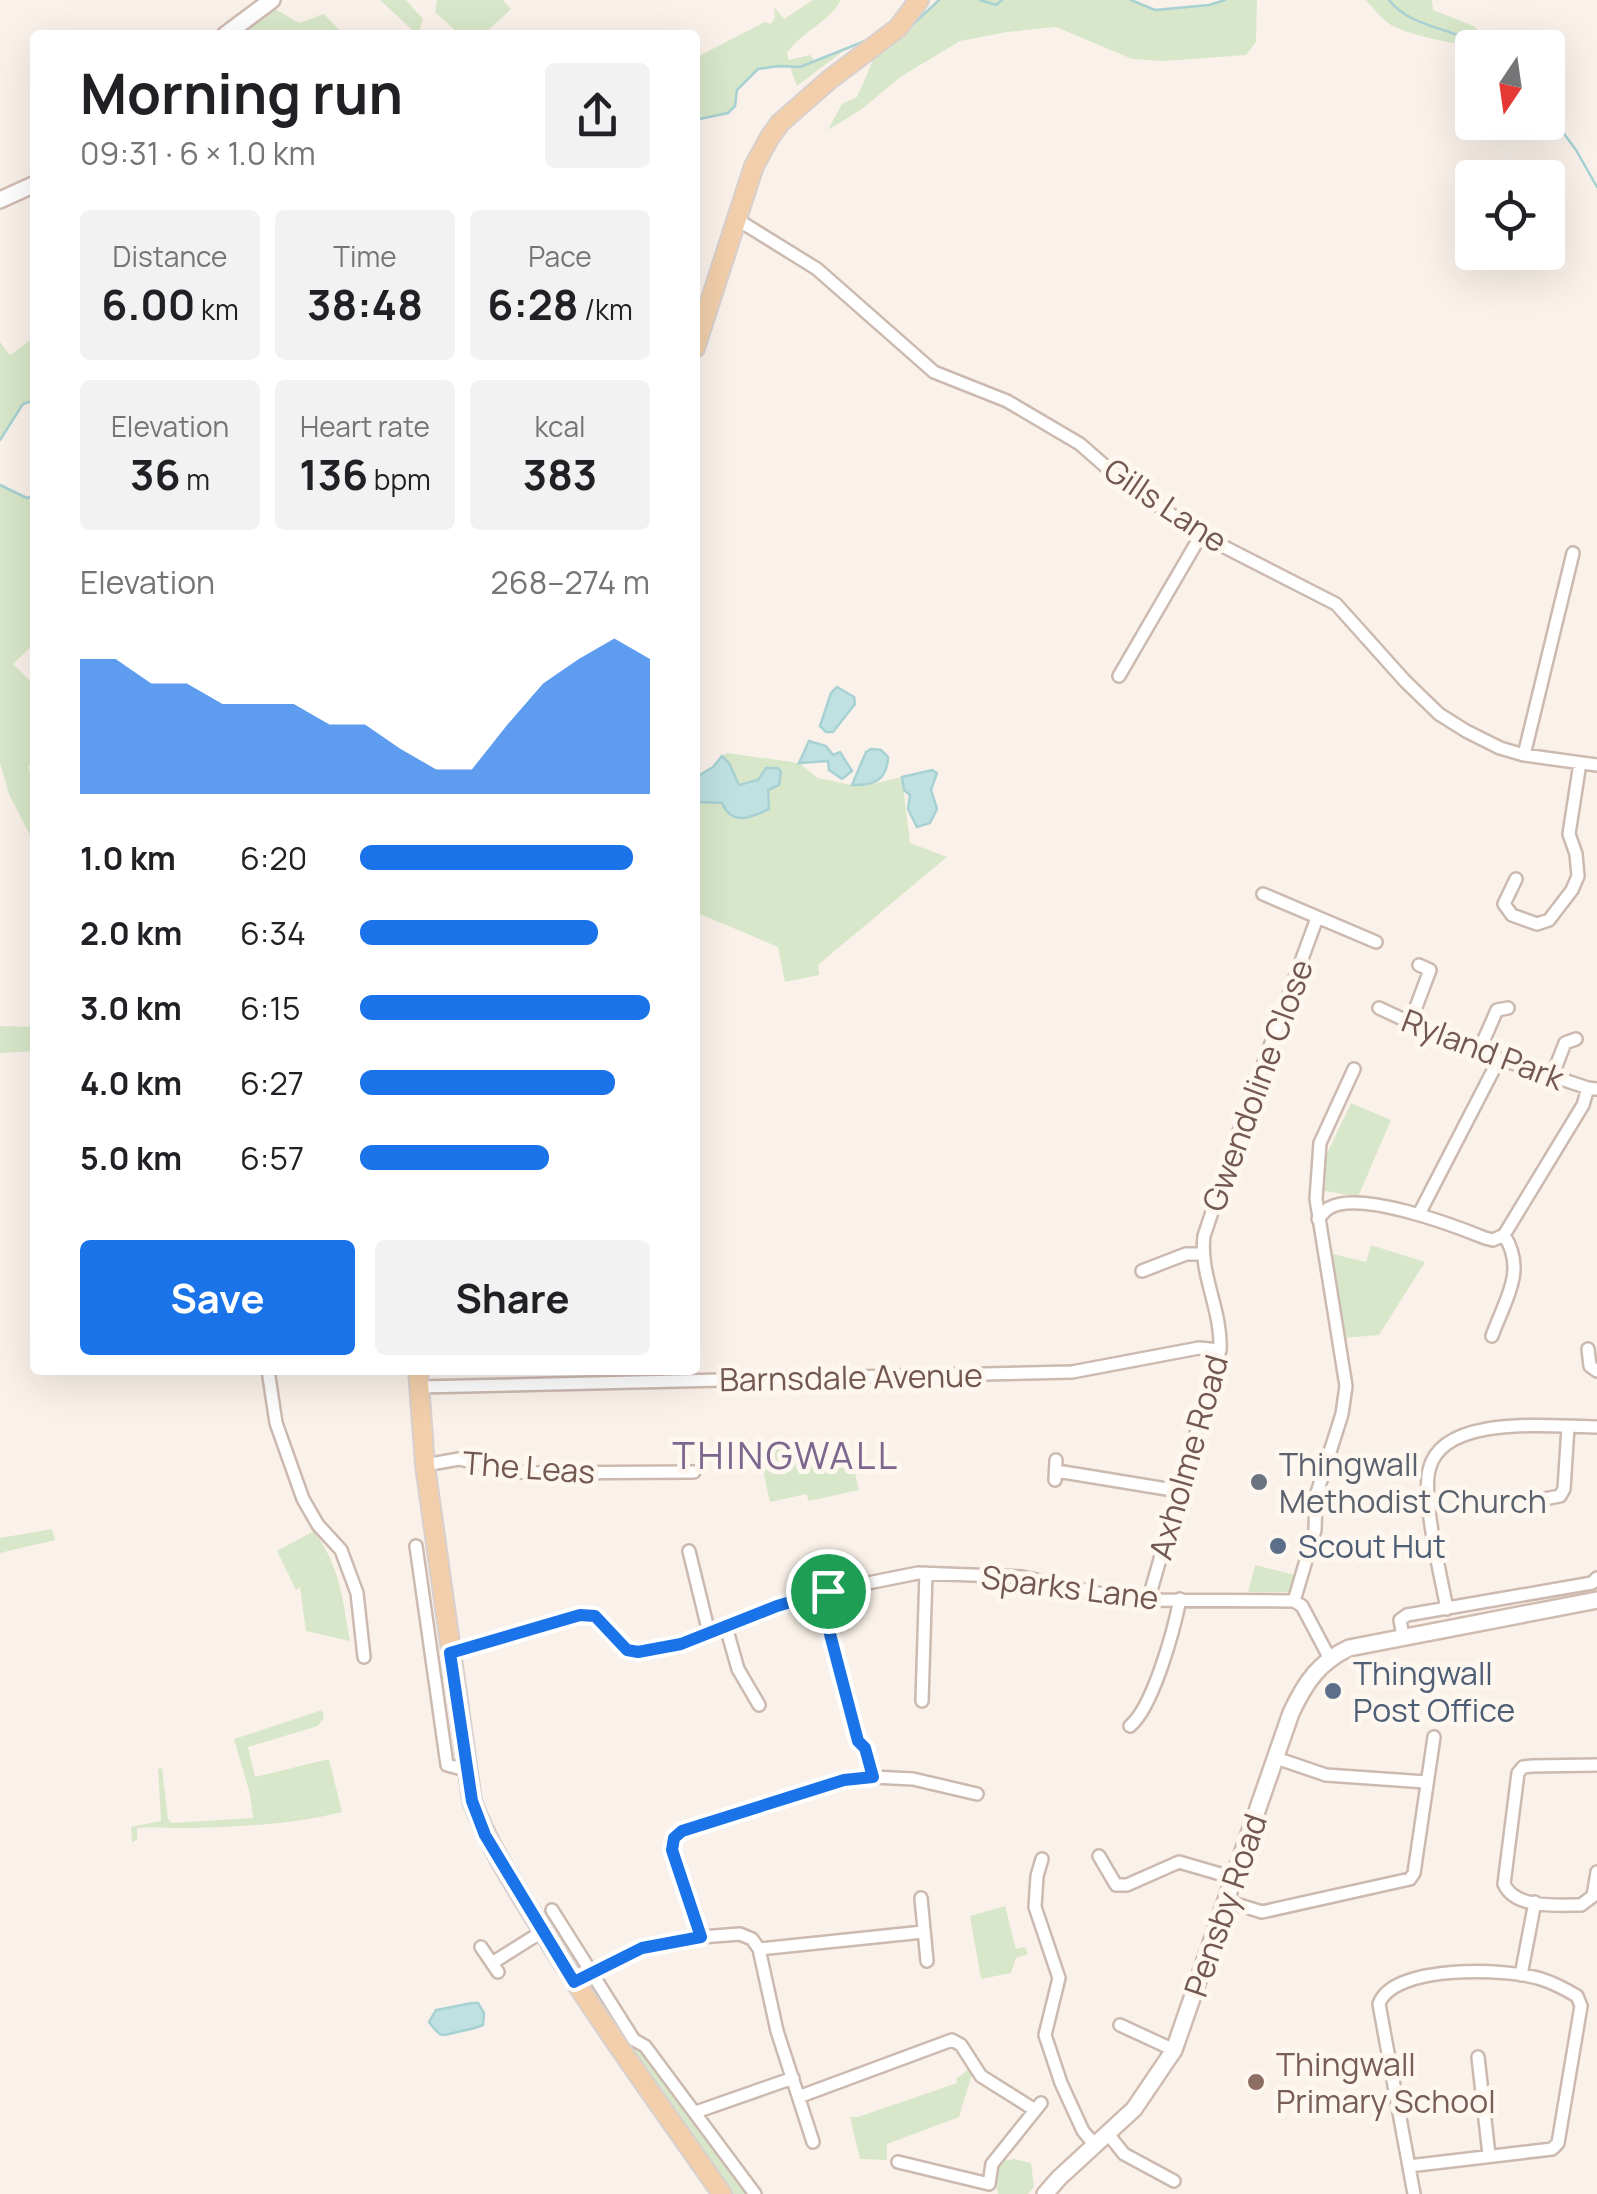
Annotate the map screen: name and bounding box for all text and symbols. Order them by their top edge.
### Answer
north arrow [1455,30,1565,140]
map controls [1455,30,1565,270]
text: Morning run [80,55,403,131]
button: share [545,63,650,168]
text: 09:31 · 6 × 1.0 km [80,131,316,175]
button: locate [1455,160,1565,270]
text: Distance [113,237,227,275]
text: Time [333,237,397,275]
text: Pace [528,237,592,275]
text: 6.00 [101,275,195,333]
text: 38:48 [307,275,423,333]
text: 6:28 [487,275,579,333]
text: km [195,290,239,328]
text: /km [579,290,633,328]
text: Elevation [111,407,229,445]
text: Heart rate [300,407,430,445]
text: kcal [534,407,586,445]
text: 36 [130,445,181,503]
text: 136 [299,445,368,503]
text: 383 [523,445,597,503]
street label: Gills Lane [1096,448,1236,562]
text: m [181,460,210,498]
text: bpm [368,460,431,498]
text: Elevation [80,560,215,604]
text: 268–274 m [491,560,650,604]
text: 1.0 km [80,836,176,880]
text: 6:20 [240,836,307,880]
text: 2.0 km [80,911,182,955]
text: 6:34 [240,911,306,955]
street label: Gwendoline Close [1191,953,1323,1217]
text: 3.0 km [80,986,182,1030]
text: 6:15 [240,986,300,1030]
street label: Ryland Park [1396,998,1571,1100]
text: 4.0 km [80,1061,182,1105]
text: 6:27 [240,1061,304,1105]
text: 5.0 km [80,1136,182,1180]
text: 6:57 [240,1136,304,1180]
button: Save [80,1240,355,1355]
button: Share [375,1240,650,1355]
street label: Axholme Road [1138,1350,1238,1564]
street label: Barnsdale Avenue [719,1353,983,1401]
district label: THINGWALL [672,1428,900,1480]
street label: The Leas [461,1440,597,1494]
place label: Thingwall Methodist Church [1279,1442,1547,1523]
marker: Thingwall Methodist Church [1248,1471,1270,1493]
place label: Scout Hut [1298,1524,1446,1568]
marker: Scout Hut [1267,1535,1289,1557]
pin [786,1549,871,1634]
street label: Sparks Lane [979,1554,1161,1620]
icon: arrive [801,1564,856,1619]
place label: Thingwall Post Office [1353,1651,1515,1732]
marker: Thingwall Post Office [1322,1680,1344,1702]
street label: Pensby Road [1173,1808,1277,2002]
place label: Thingwall Primary School [1276,2042,1496,2123]
marker: Thingwall Primary School [1245,2071,1267,2093]

